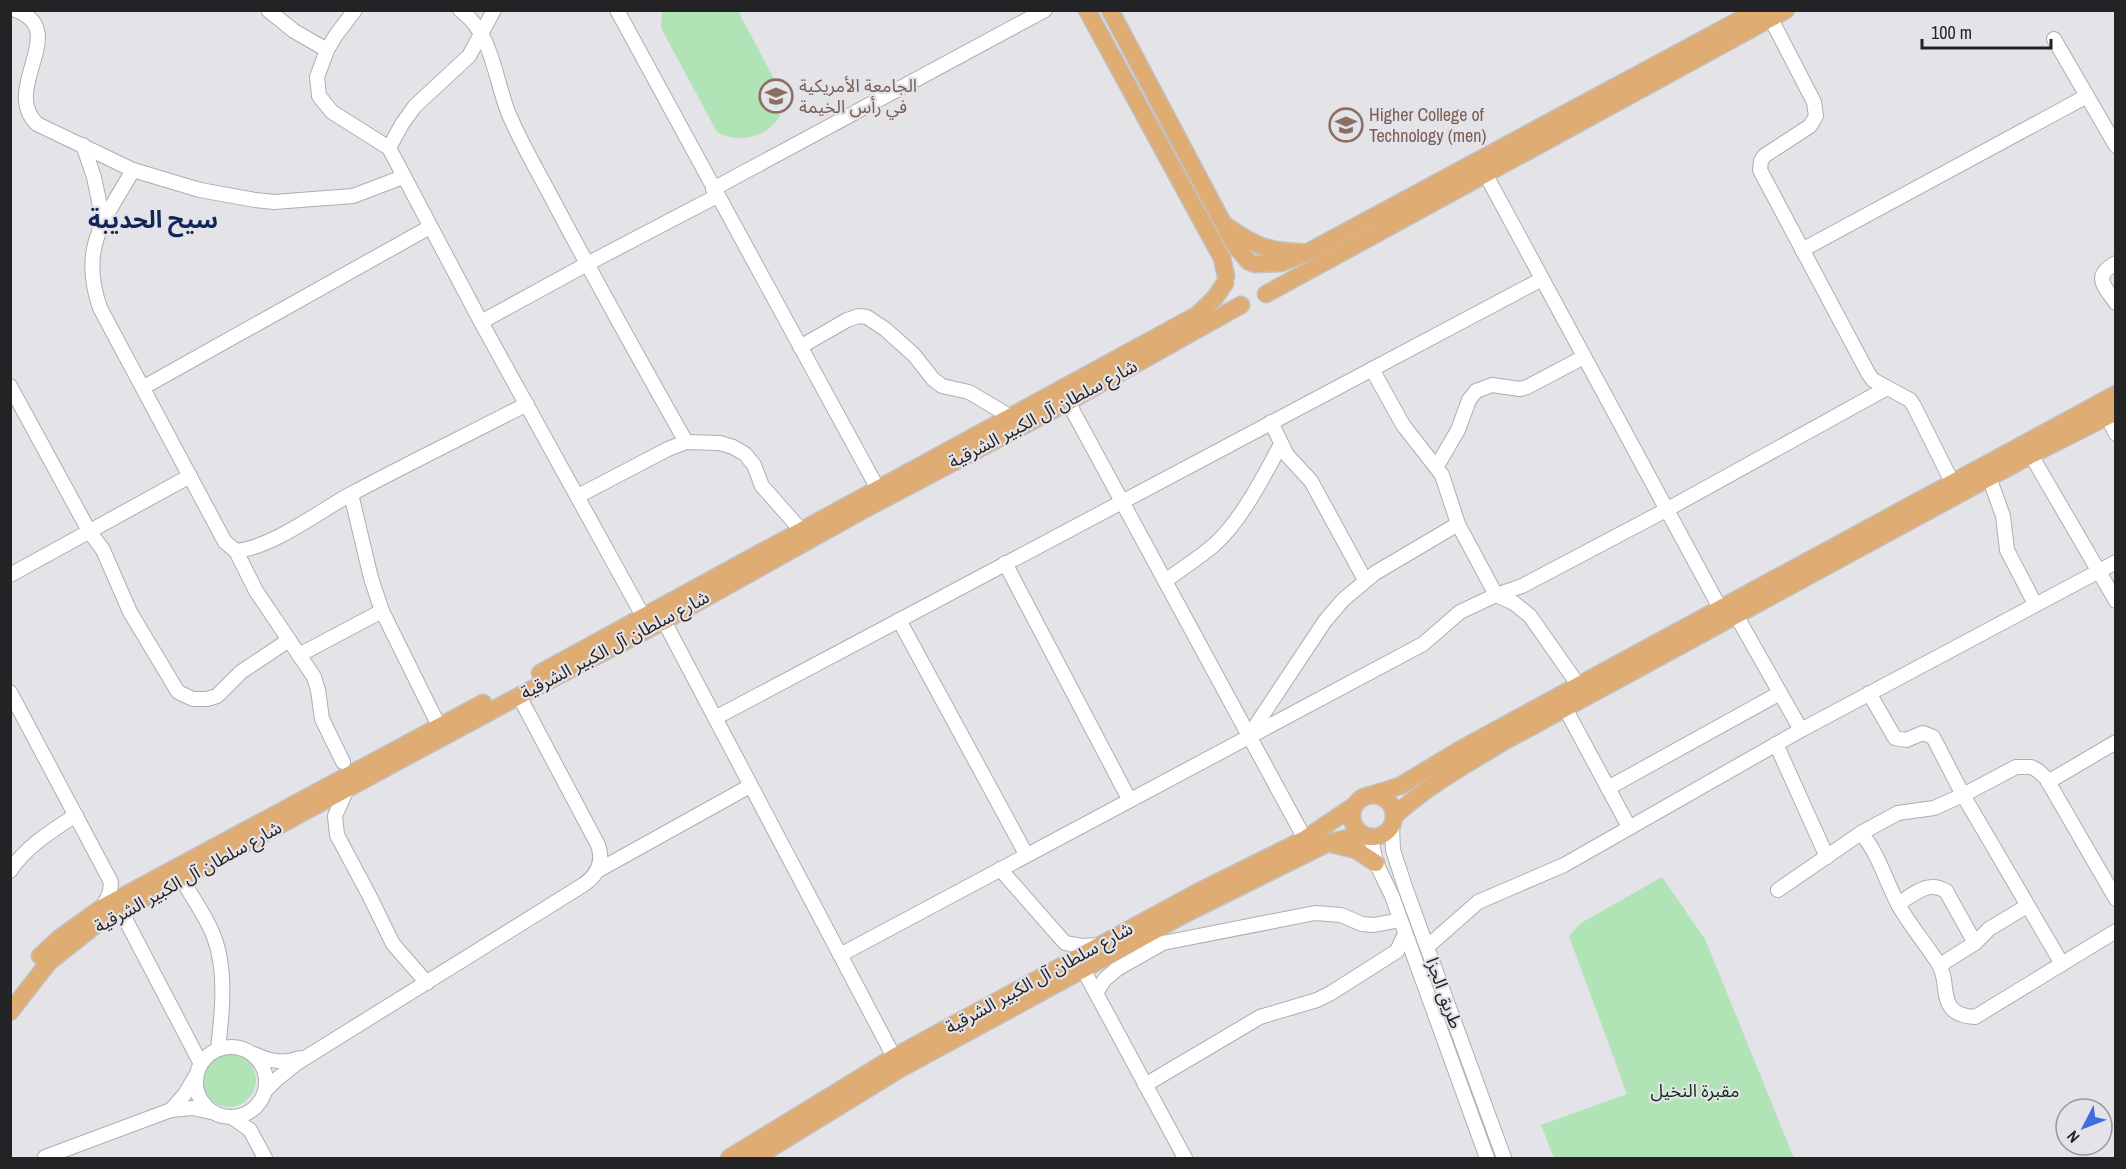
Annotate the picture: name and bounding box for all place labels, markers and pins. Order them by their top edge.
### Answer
place label: الجامعة الأمريكية في رأس الخيمة [799,73,917,120]
school or university icon: الجامعة الأمريكية في رأس الخيمة [758,78,794,114]
place label: Higher College of Technology (men) [1369,102,1486,148]
school or university icon: Higher College of Technology (men) [1328,107,1364,143]

